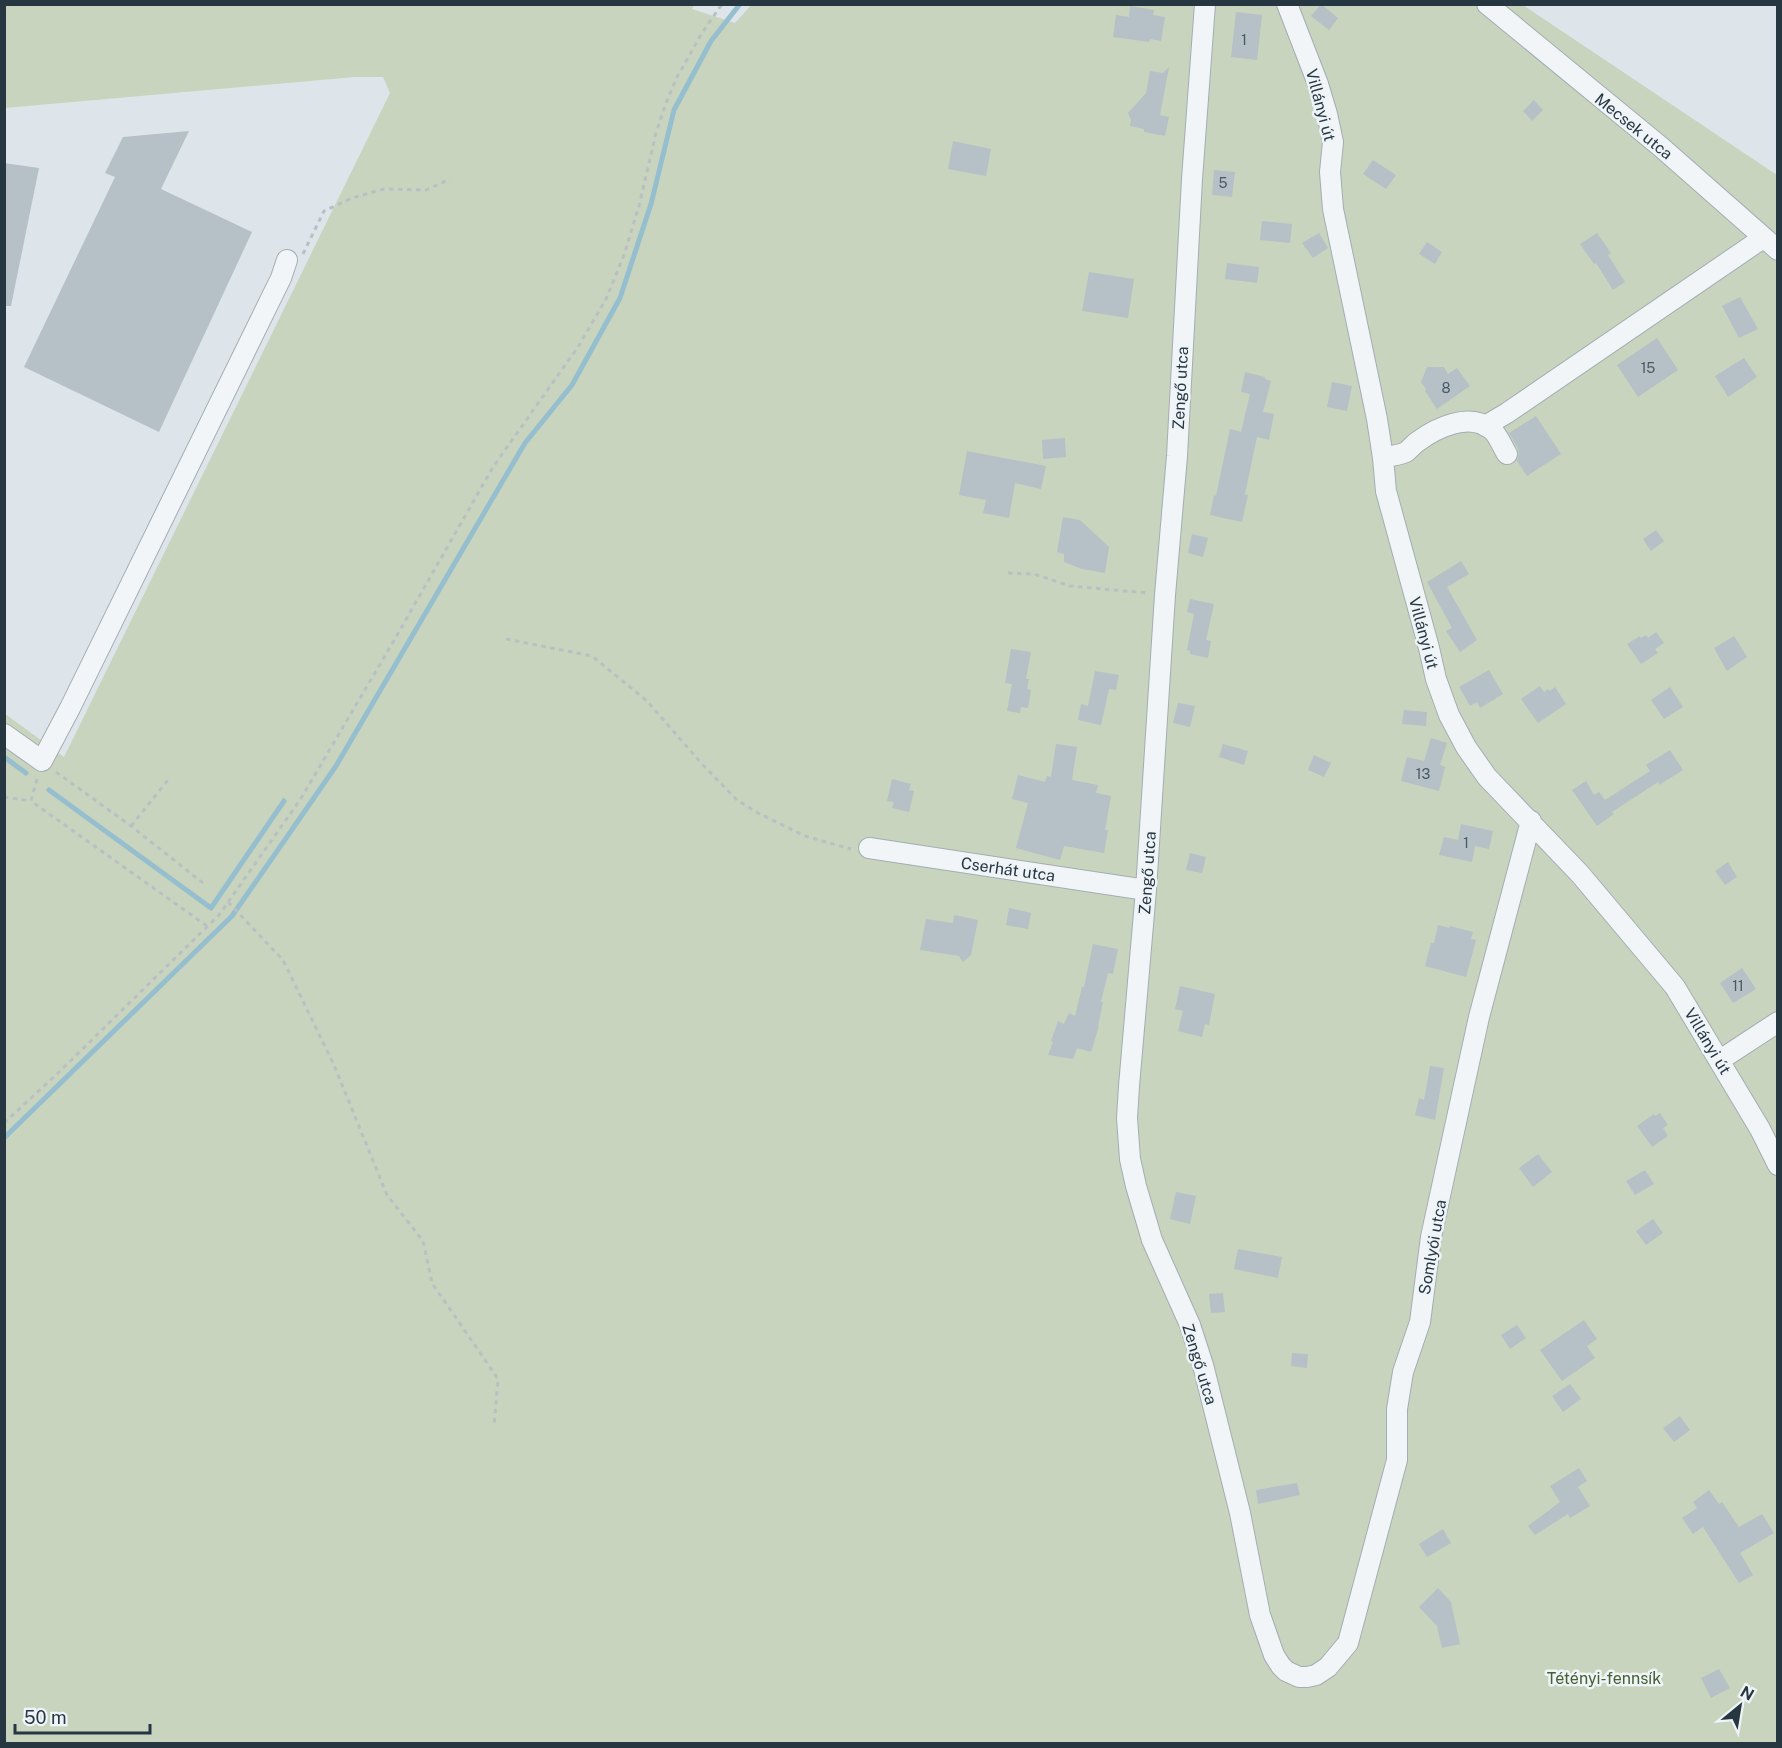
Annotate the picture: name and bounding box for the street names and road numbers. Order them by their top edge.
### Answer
street label: Villányi út [1302,67,1339,143]
street label: Mecsek utca [1591,89,1676,164]
street label: Zengő utca [1169,346,1192,430]
street label: Villányi út [1405,595,1442,671]
street label: Zengő utca [1135,831,1160,915]
street label: Cserhát utca [960,853,1056,886]
street label: Villányi út [1680,1005,1735,1078]
street label: Somlyói utca [1415,1198,1450,1296]
street label: Zengő utca [1178,1321,1221,1407]

